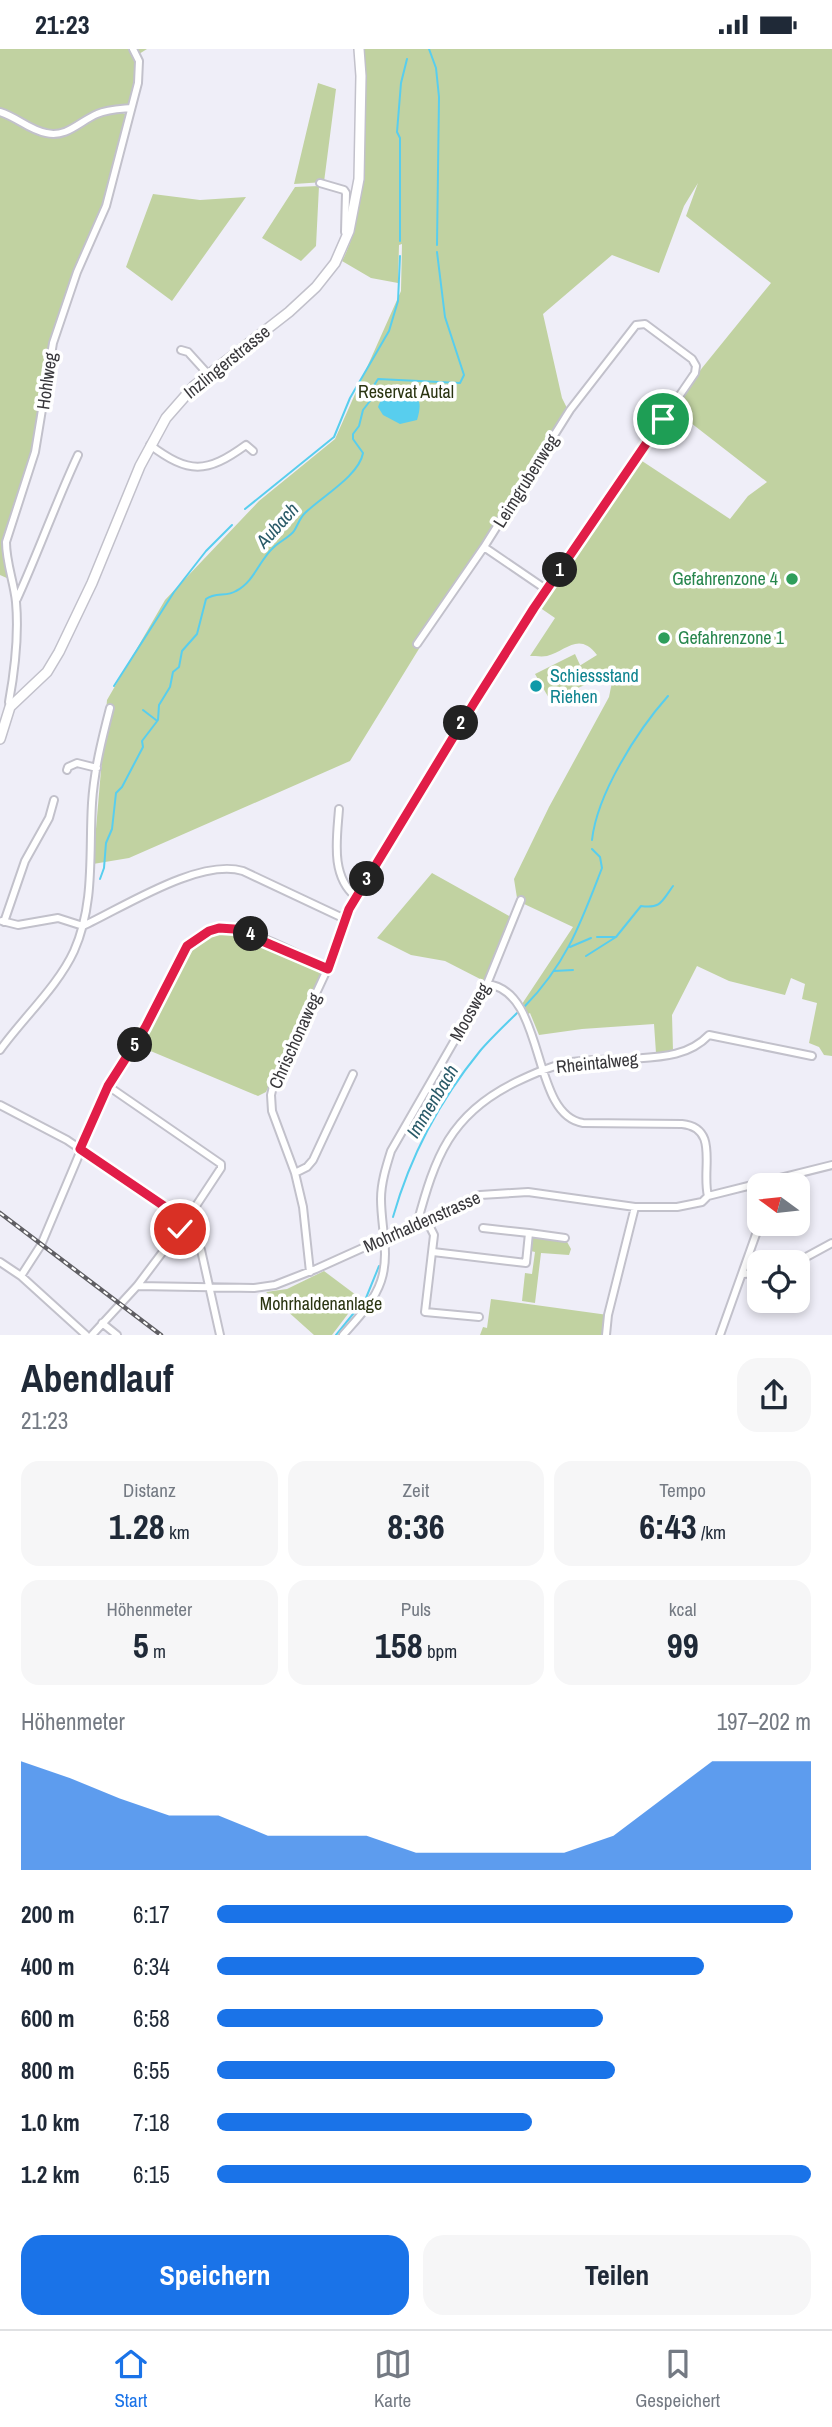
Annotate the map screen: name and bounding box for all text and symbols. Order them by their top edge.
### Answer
text: 21:23 [35,7,90,42]
street label: Inzlingerstrasse [178,319,275,404]
street label: Hohlweg [30,350,63,411]
park label: Reservat Autal [358,379,454,404]
pin [633,389,693,449]
icon: arrive [644,400,682,438]
street label: Leimgrubenweg [487,429,565,532]
water label: Aubach [249,497,304,554]
pin: 1 [542,553,578,587]
text: 1 [555,556,564,582]
place label: Gefahrenzone 4 [672,566,778,591]
marker: Gefahrenzone 4 [784,571,800,587]
place label: Gefahrenzone 1 [678,625,785,650]
marker: Gefahrenzone 1 [656,630,672,646]
place label: Schiessstand Riehen [550,663,639,709]
marker: Schiessstand Riehen [528,678,544,694]
pin: 2 [444,705,478,741]
text: 2 [456,709,465,735]
pin: 3 [350,861,384,897]
text: 3 [362,865,371,891]
pin: 4 [233,917,268,952]
text: 4 [246,920,255,946]
street label: Moosweg [443,977,496,1045]
street label: Chrischonaweg [262,988,327,1093]
pin: 5 [118,1027,152,1063]
text: 5 [130,1031,139,1057]
street label: Rheintalweg [555,1046,640,1079]
water label: Immenbach [400,1059,464,1143]
north arrow [747,1173,810,1235]
map controls [747,1173,810,1313]
street label: Mohrhaldenstrasse [359,1185,484,1258]
pin [150,1199,210,1259]
icon: check [161,1210,199,1248]
button: locate [747,1250,810,1313]
park label: Mohrhaldenanlage [260,1291,382,1316]
text: Abendlauf [21,1353,173,1404]
button: share [737,1358,811,1432]
text: 21:23 [21,1405,68,1436]
text: Distanz [123,1477,176,1503]
text: Zeit [403,1477,429,1503]
text: Tempo [659,1477,706,1503]
text: 1.28 [109,1503,165,1550]
text: 8:36 [387,1503,445,1550]
text: 6:43 [639,1503,697,1550]
text: km [165,1519,190,1545]
text: /km [697,1519,726,1545]
text: Höhenmeter [106,1596,192,1622]
text: Puls [401,1596,431,1622]
text: kcal [669,1596,697,1622]
text: 5 [133,1622,149,1669]
text: 158 [375,1622,423,1669]
text: 99 [667,1622,699,1669]
text: m [149,1638,166,1664]
text: bpm [423,1638,457,1664]
text: Höhenmeter [21,1706,125,1737]
text: 197–202 m [717,1706,811,1737]
text: 200 m [21,1899,74,1930]
text: 6:17 [133,1899,170,1930]
text: 400 m [21,1951,74,1982]
text: 6:34 [133,1951,170,1982]
text: 600 m [21,2003,74,2034]
text: 6:58 [133,2003,170,2034]
text: 800 m [21,2055,74,2086]
text: 6:55 [133,2055,170,2086]
text: 1.0 km [21,2107,80,2138]
text: 7:18 [133,2107,170,2138]
text: 1.2 km [21,2159,80,2190]
text: 6:15 [133,2159,170,2190]
button: Speichern [21,2235,409,2315]
button: Teilen [423,2235,811,2315]
tab: Start [112,2345,150,2413]
tab: Karte [374,2345,412,2413]
tab: Gespeichert [635,2345,720,2413]

